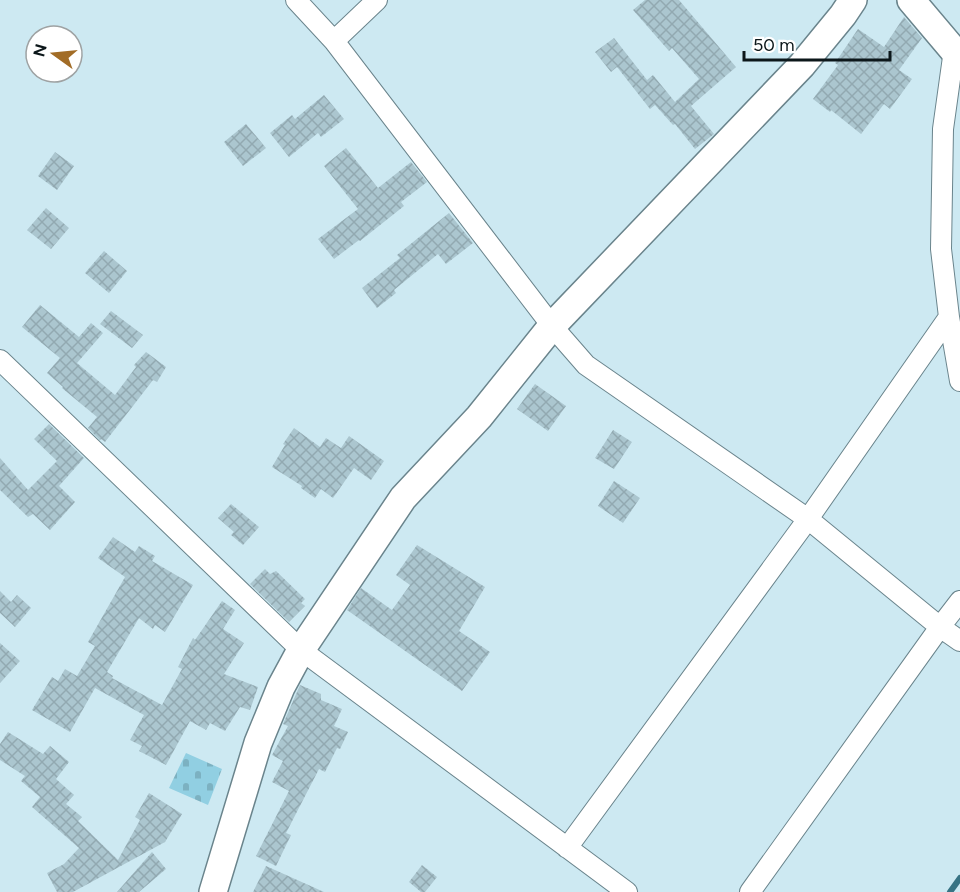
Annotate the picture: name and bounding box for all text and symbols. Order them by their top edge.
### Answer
north arrow [24,24,84,84]
scale bar [744,24,890,62]
text: 50 m [753,34,795,56]
text: N [29,42,51,59]

